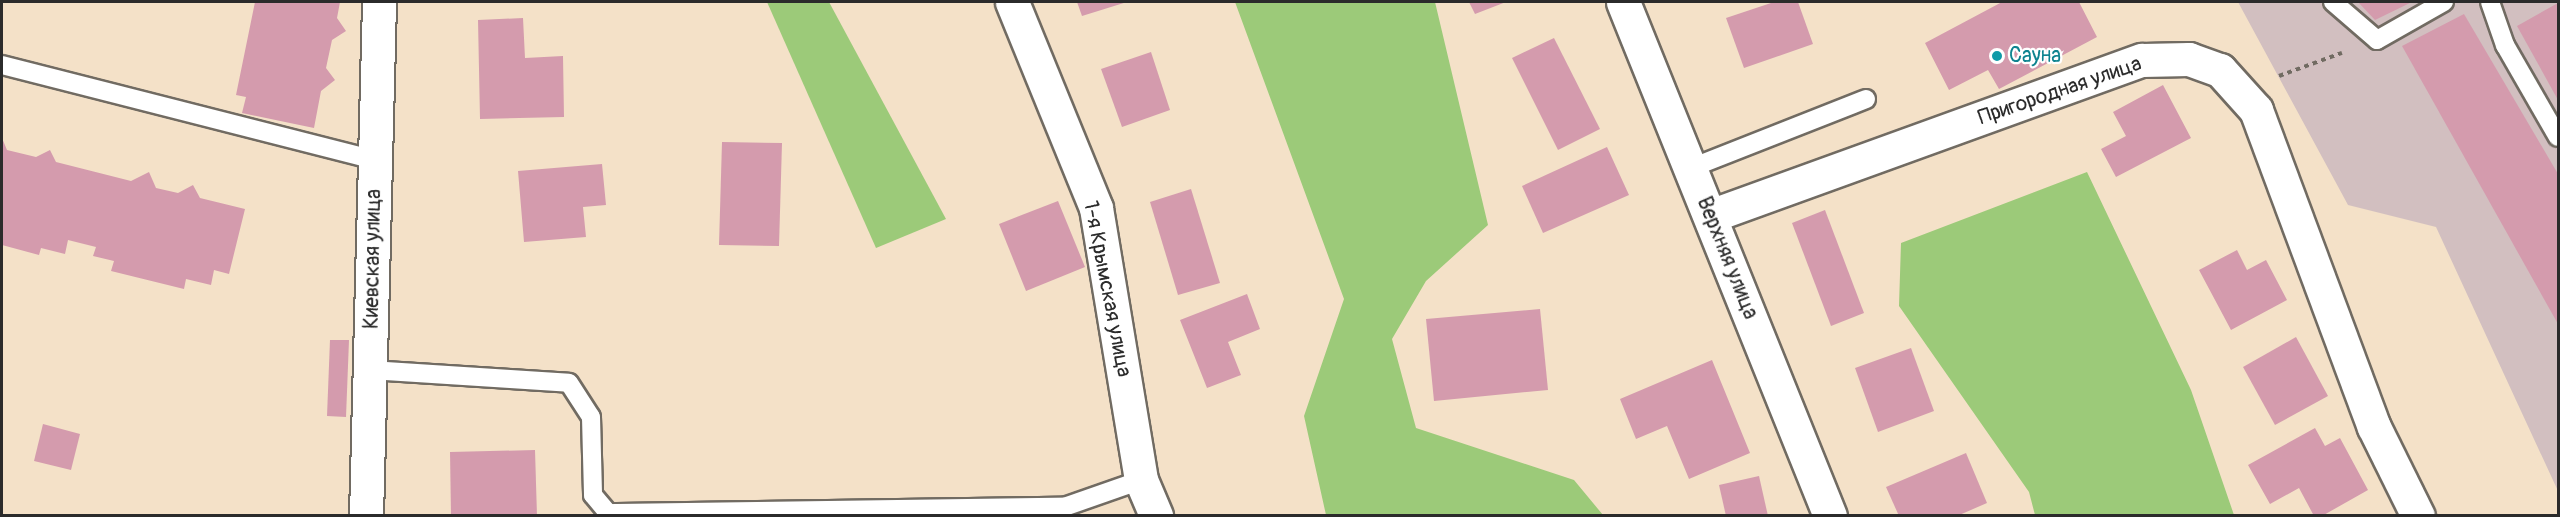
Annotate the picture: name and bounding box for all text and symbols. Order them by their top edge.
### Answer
place label: Сауна [2009,43,2061,69]
marker: Сауна [1990,49,2004,63]
street label: Пригородная улица [1975,51,2145,131]
street label: Киевская улица [359,189,387,329]
street label: Верхняя улица [1691,193,1763,323]
street label: 1-я Крымская улица [1078,199,1136,379]

